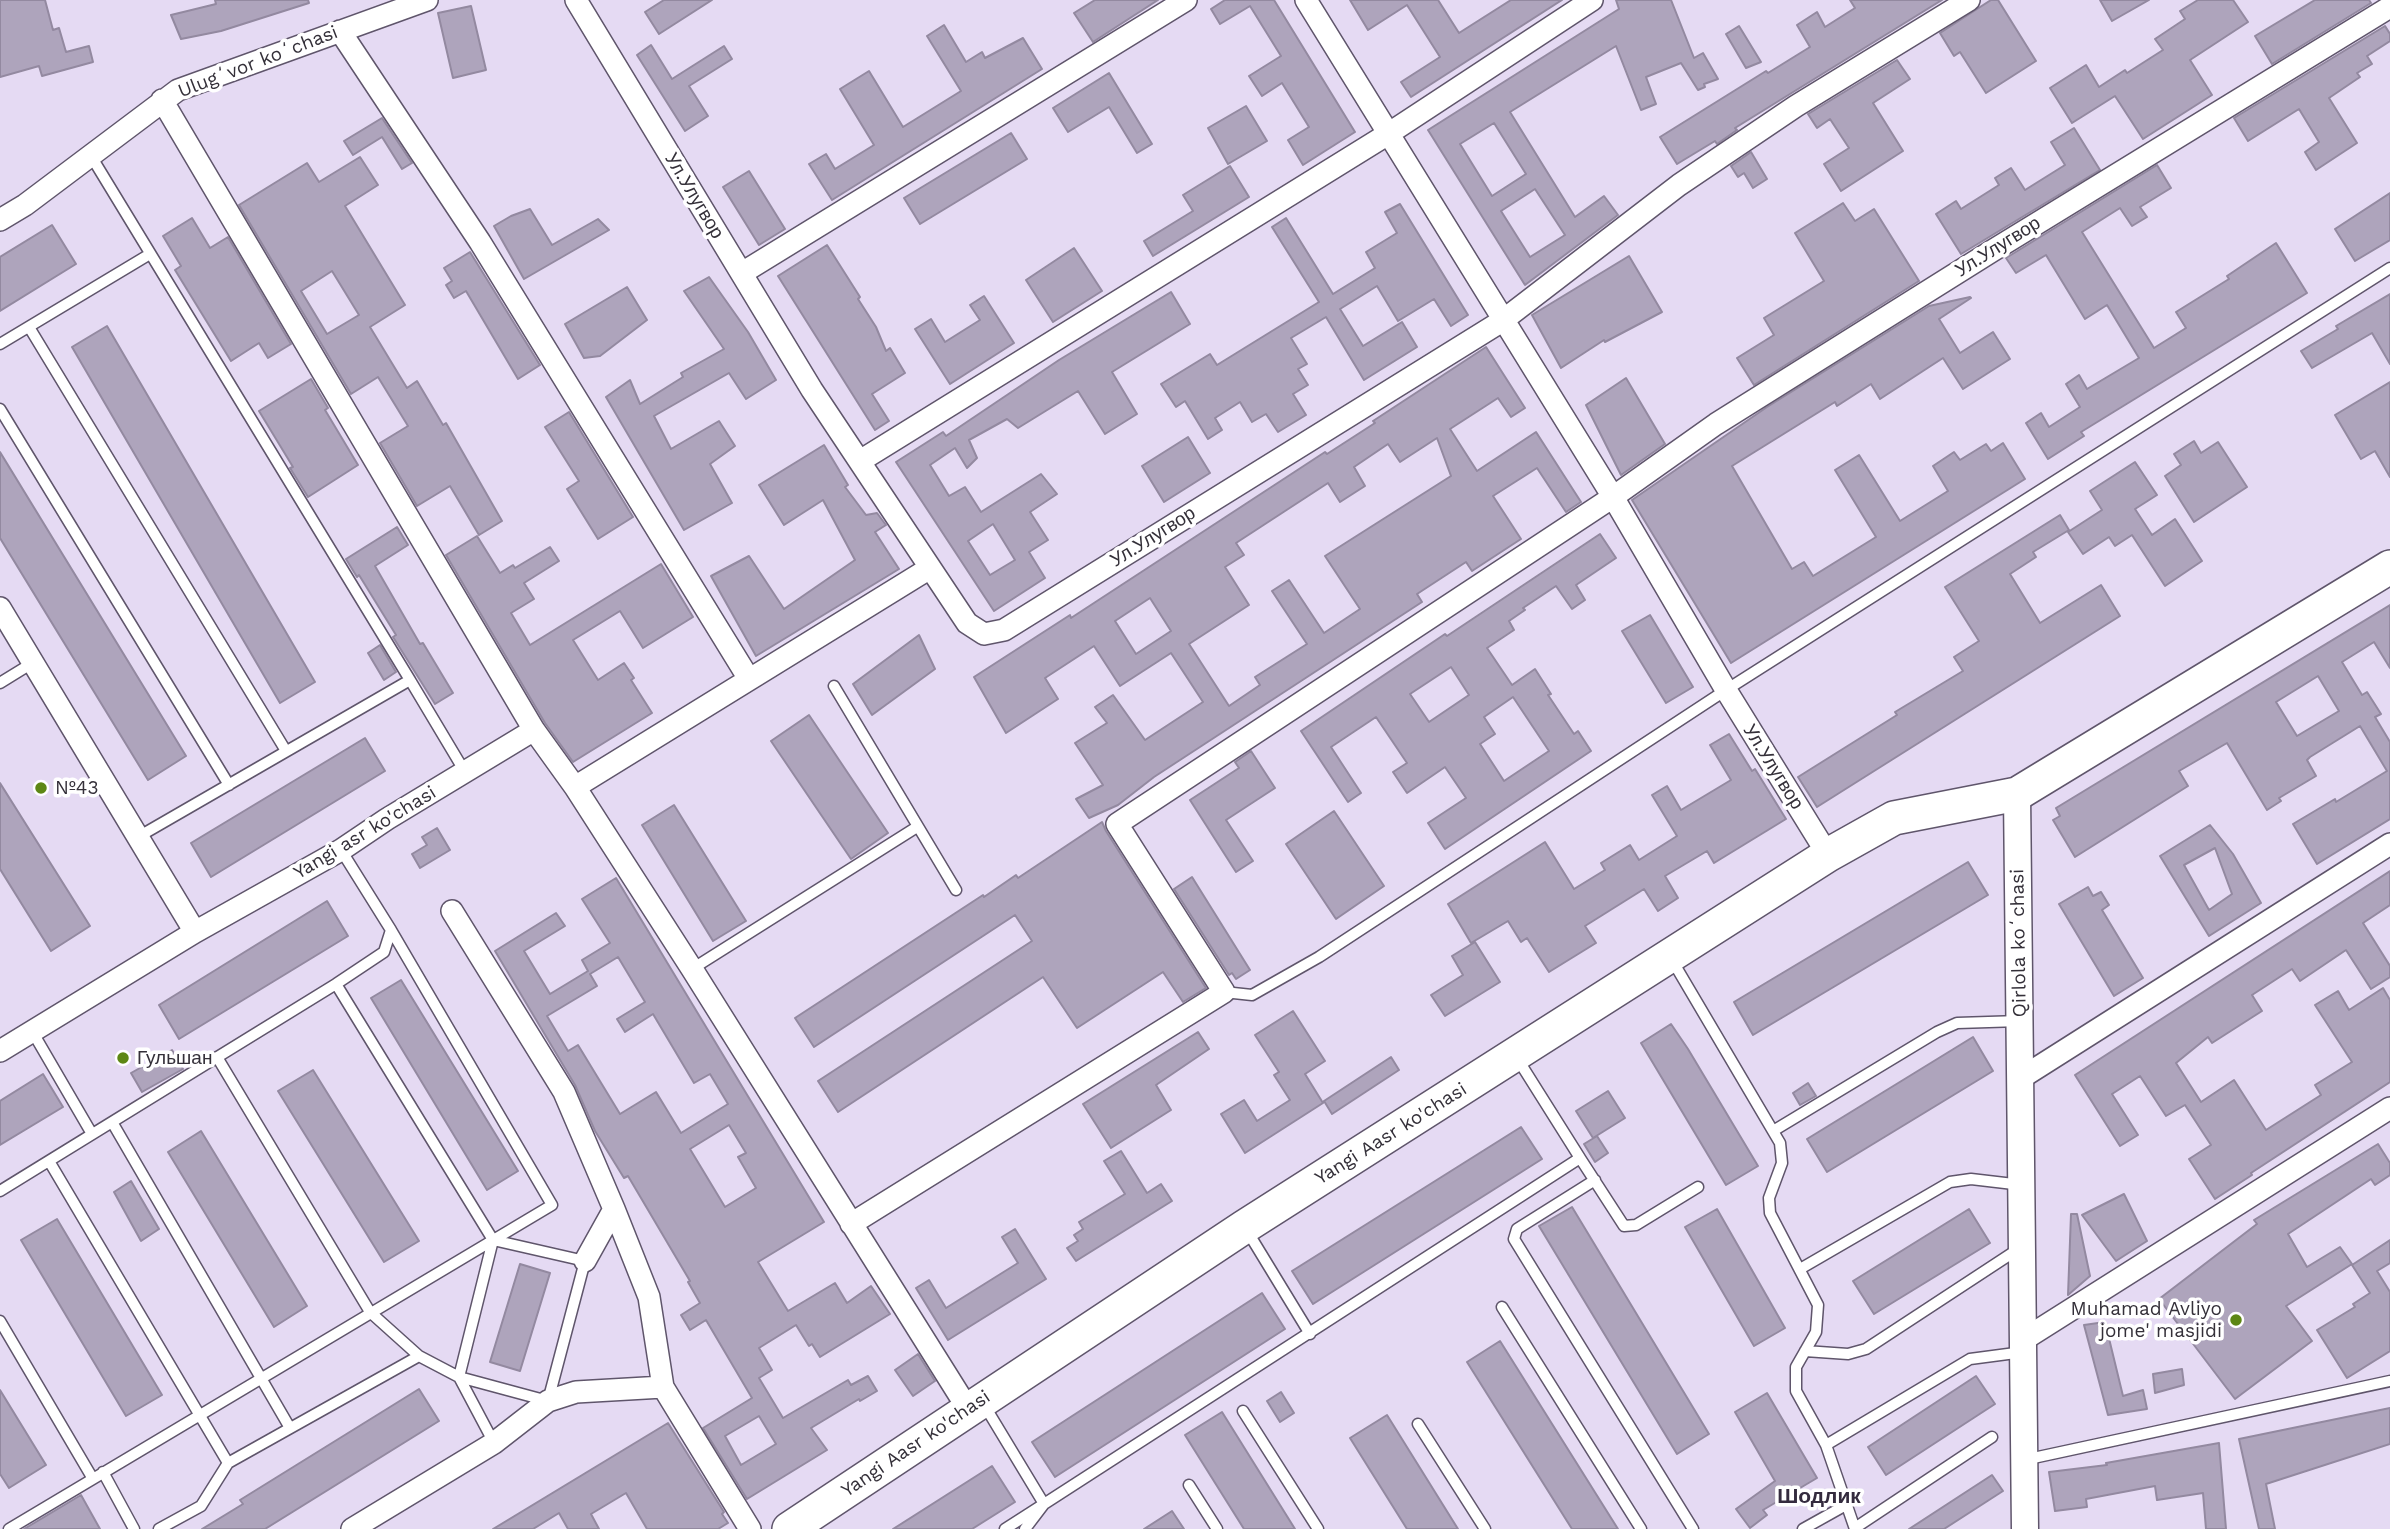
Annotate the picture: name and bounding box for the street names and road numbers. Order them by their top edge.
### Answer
street label: Ulugʻvor koʻchasi [175,21,341,103]
street label: Ул.Улугвор [659,149,729,243]
street label: Ул.Улугвор [1951,212,2045,282]
street label: Ул.Улугвор [1106,502,1200,572]
street label: Ул.Улугвор [1738,720,1808,814]
street label: Yangi asr ko'chasi [290,781,440,885]
street label: Qirlola koʻchasi [2006,868,2032,1018]
street label: Yangi Aasr ko'chasi [1311,1078,1471,1190]
street label: Yangi Aasr ko'chasi [837,1386,995,1502]

